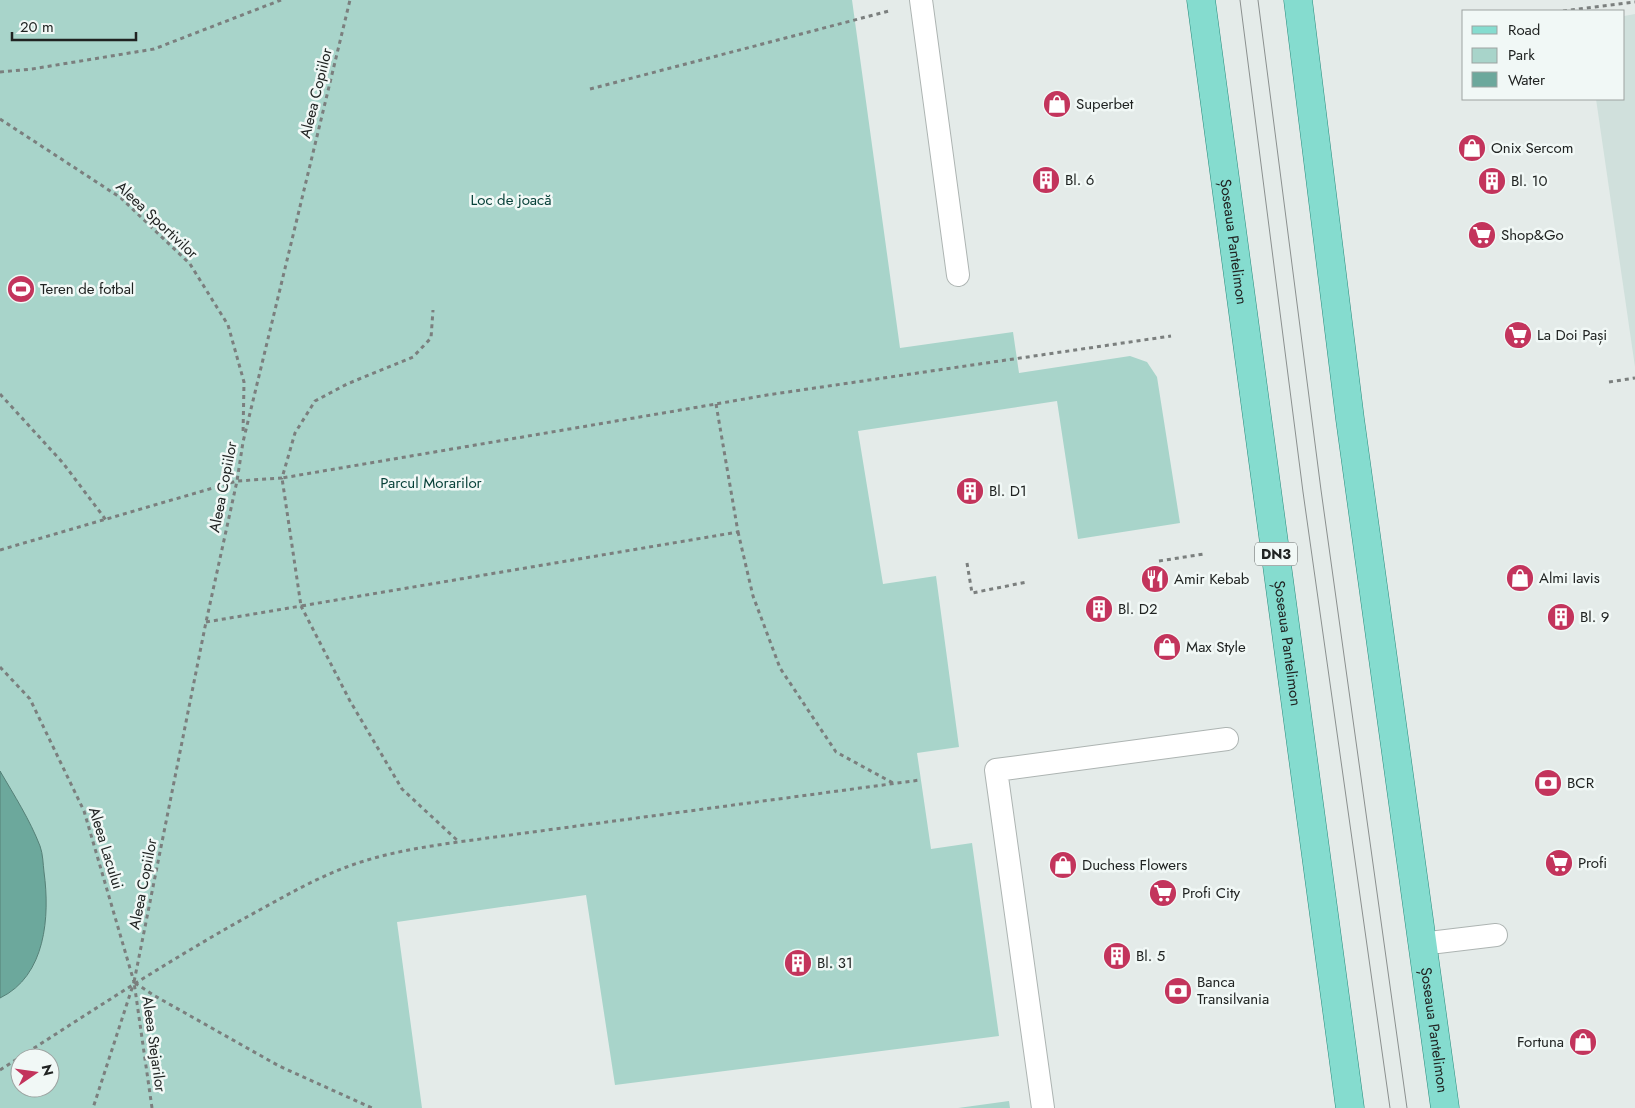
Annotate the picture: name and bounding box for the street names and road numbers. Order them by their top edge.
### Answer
street label: Aleea Copiilor [294,45,338,140]
street label: Aleea Sportivilor [111,176,204,265]
street label: Șoseaua Pantelimon [1214,178,1253,306]
street label: Aleea Copiilor [203,439,243,534]
road number: DN3 [1255,542,1297,566]
street label: Șoseaua Pantelimon [1268,579,1307,707]
street label: Aleea Lacului [83,804,129,892]
street label: Aleea Copiilor [123,836,163,931]
street label: Șoseaua Pantelimon [1415,966,1454,1094]
street label: Aleea Stejarilor [136,995,172,1094]

